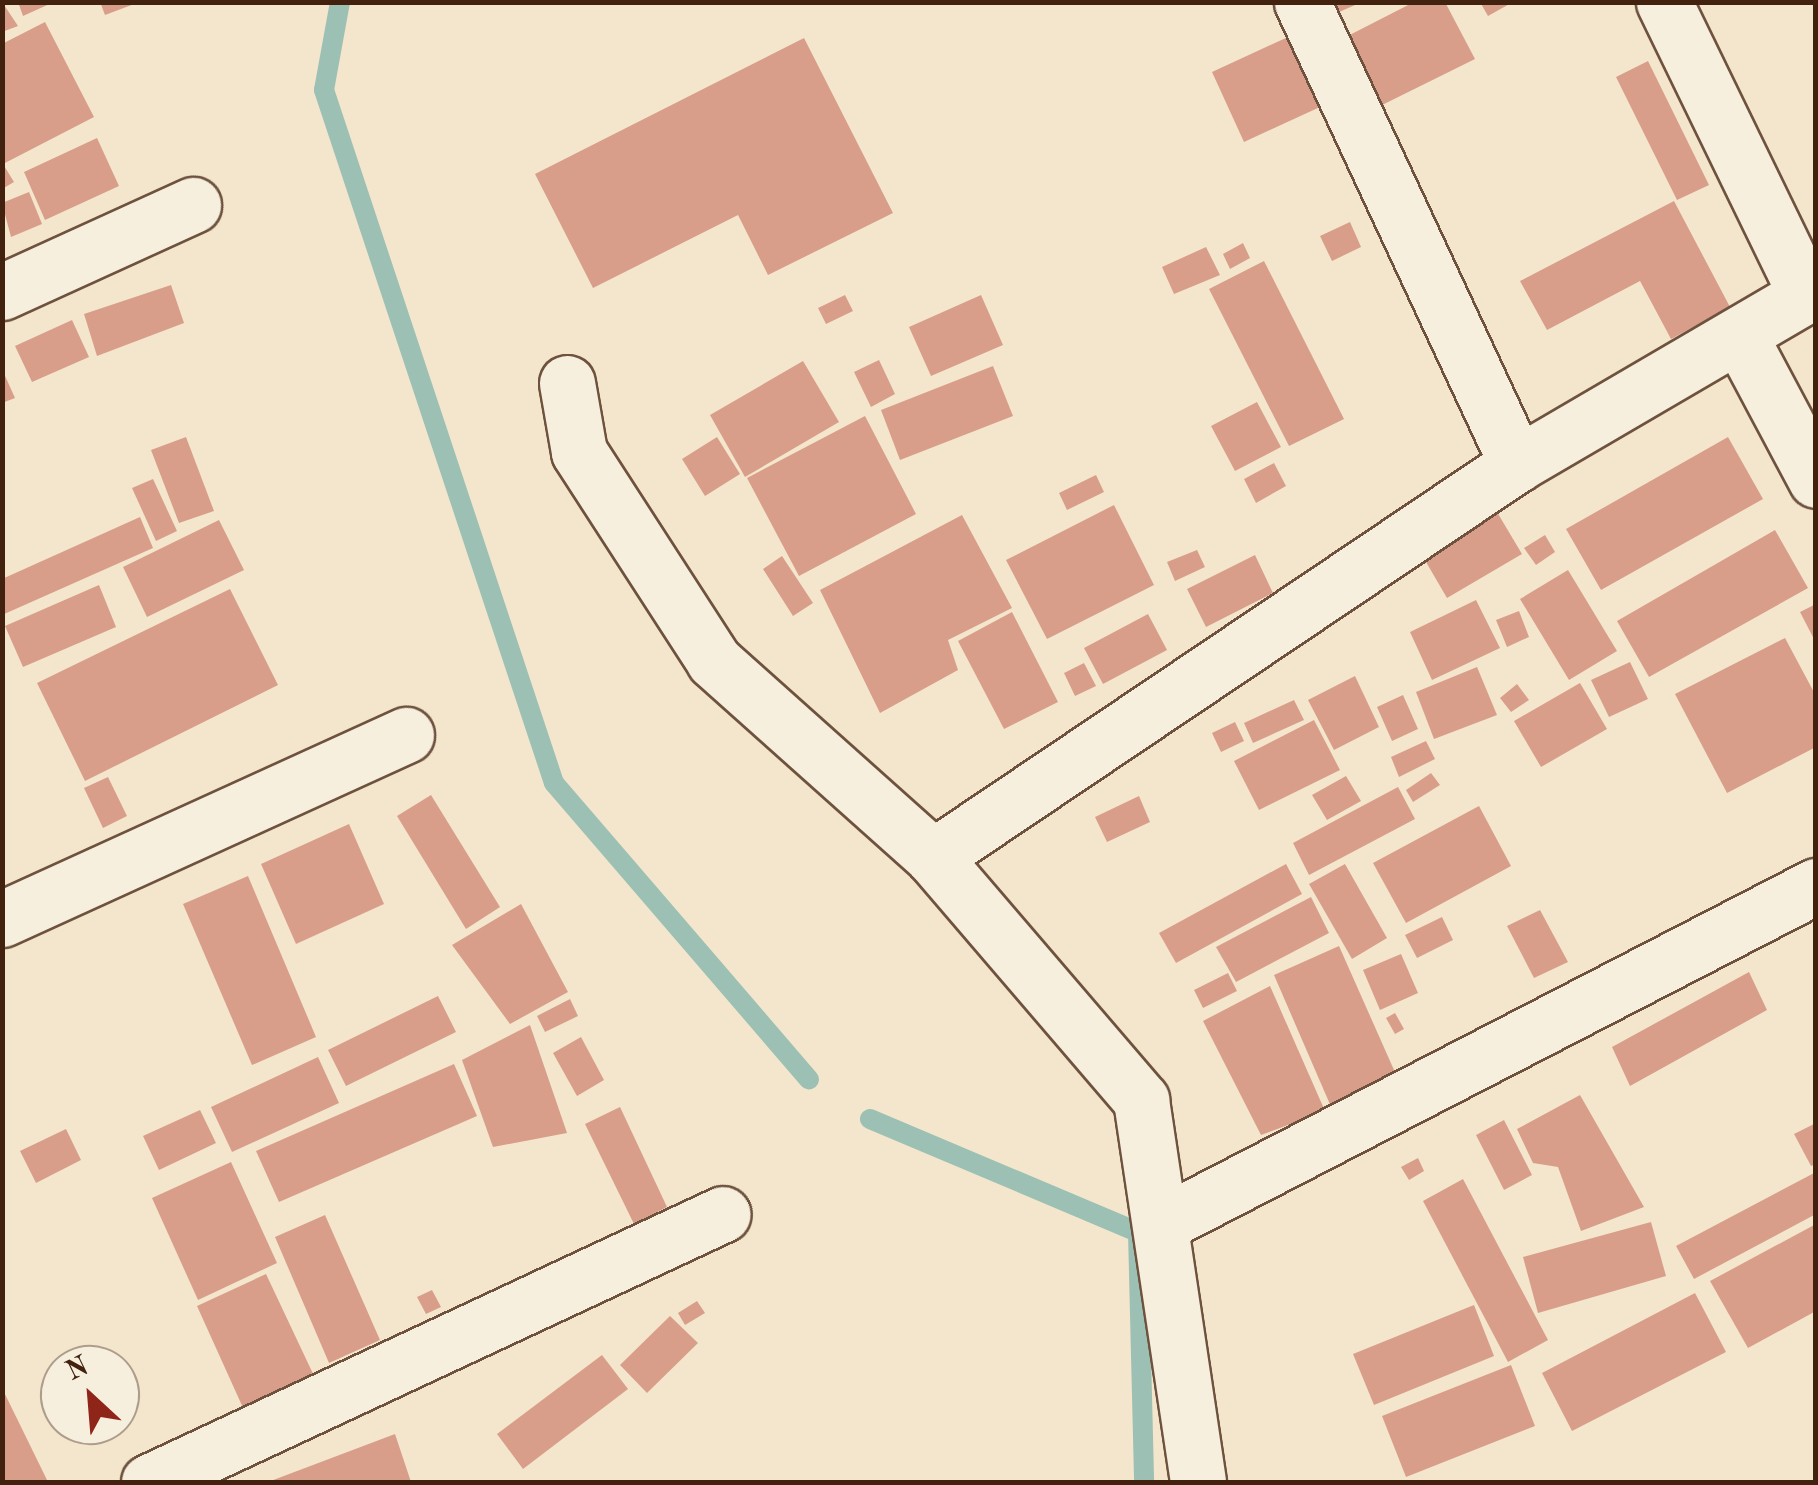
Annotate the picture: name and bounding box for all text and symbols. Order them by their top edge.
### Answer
north arrow [40,1345,140,1445]
text: N [62,1353,93,1387]

